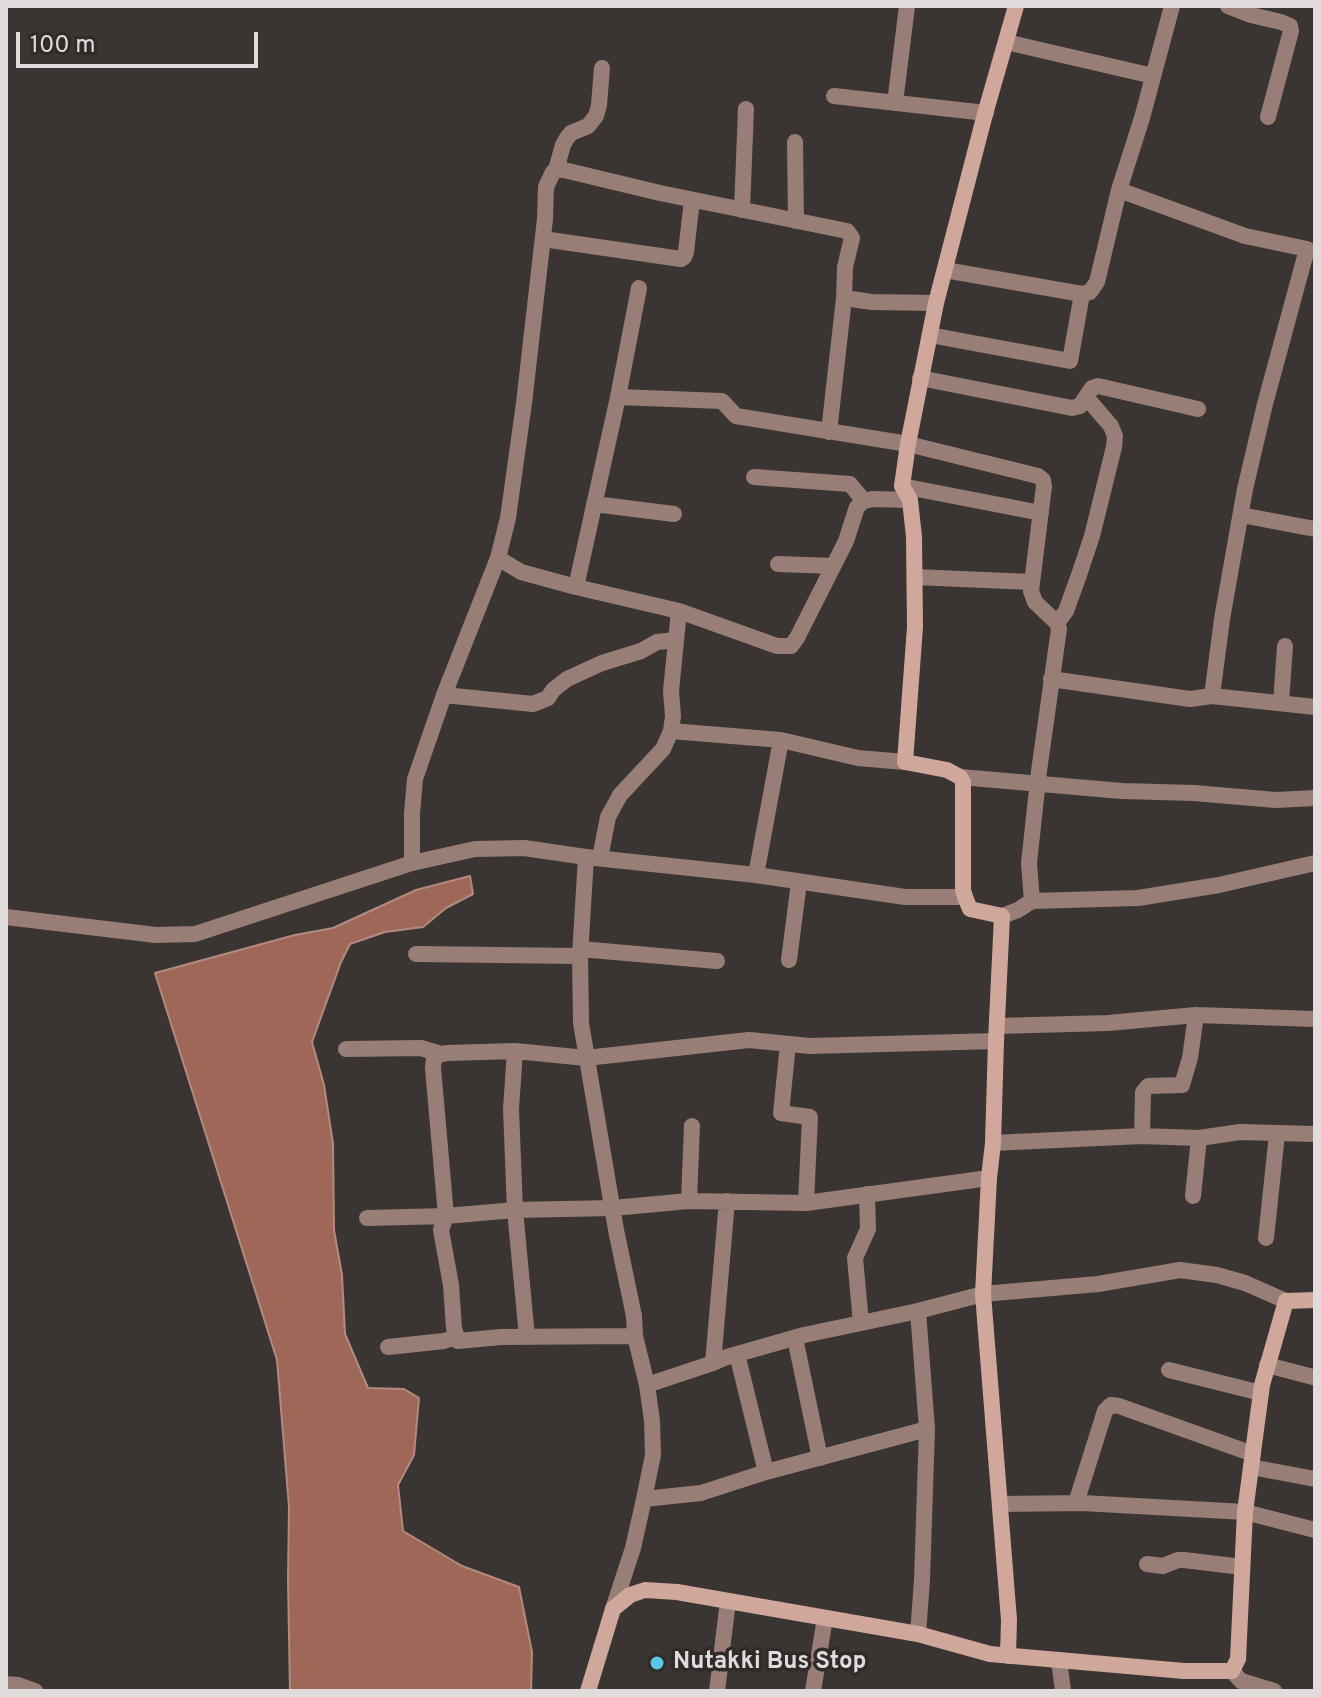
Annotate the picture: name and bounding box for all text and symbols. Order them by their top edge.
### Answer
scale bar [20,16,262,66]
text: 100 m [30,31,96,61]
place label: Nutakki Bus Stop [673,1649,866,1677]
marker: Nutakki Bus Stop [648,1654,666,1672]

